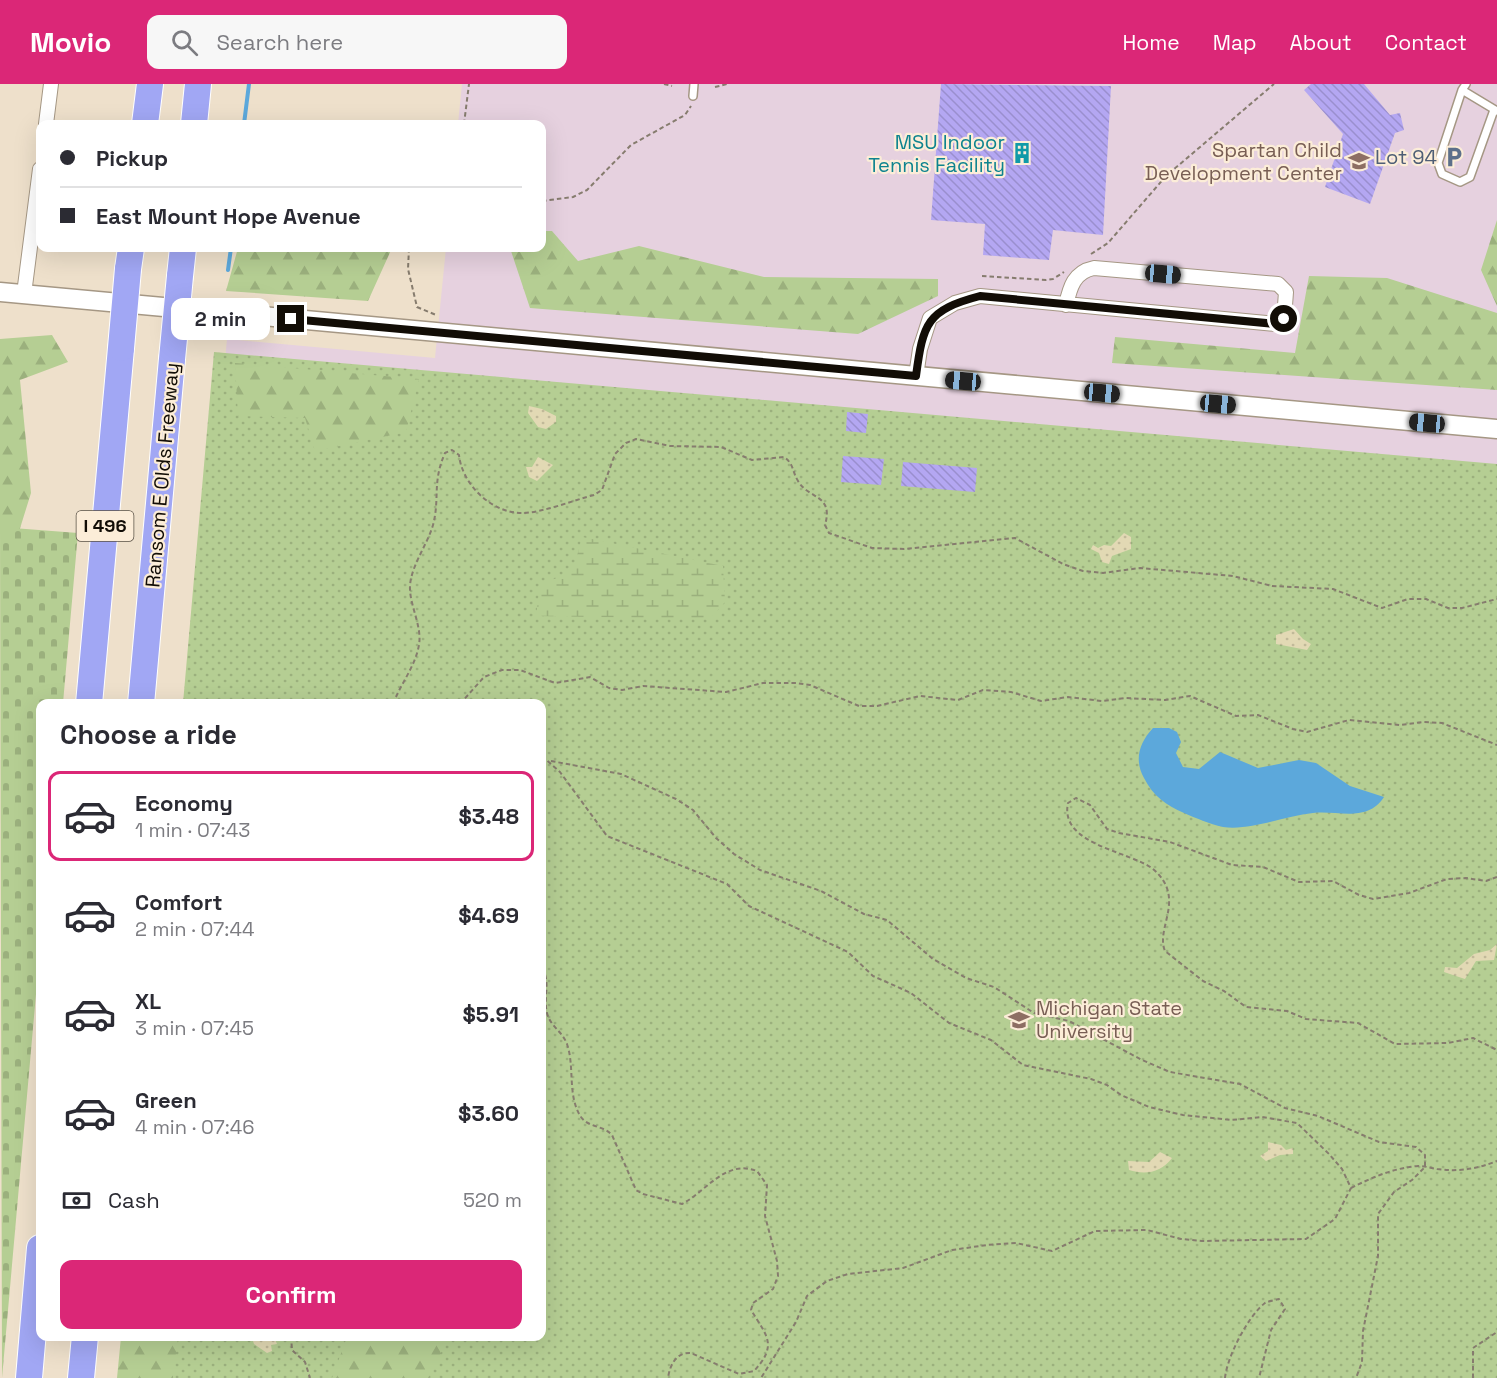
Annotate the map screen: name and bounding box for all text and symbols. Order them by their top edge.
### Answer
search box [147,15,567,69]
text: Movio [30,24,111,60]
icon: search [168,26,201,59]
text: Search here [216,28,343,56]
text: Home [1122,29,1180,56]
text: Map [1213,29,1257,56]
text: About [1290,29,1352,56]
text: Contact [1385,29,1467,56]
place label: MSU Indoor Tennis Facility [868,129,1005,178]
place label: Spartan Child Development Center [1145,137,1342,186]
building icon: MSU Indoor Tennis Facility [1010,141,1034,165]
text: Pickup [96,144,168,172]
place label: Lot 94 [1375,144,1437,170]
parking icon: Lot 94 [1442,145,1466,169]
school or university icon: Spartan Child Development Center [1347,149,1371,173]
text: East Mount Hope Avenue [96,202,361,230]
car [1144,263,1182,285]
callout: 2 min [171,298,270,340]
route end [277,305,304,332]
route start [1270,305,1297,332]
text: 2 min [195,306,246,332]
street label: Ransom E Olds Freeway [139,361,185,589]
car [944,370,982,392]
car [1083,382,1121,404]
car [1199,393,1237,415]
car [1408,412,1446,434]
road number: I 496 [76,511,134,541]
text: Choose a ride [60,717,237,752]
icon: car [63,789,117,843]
text: Economy [135,789,233,817]
text: $3.48 [459,802,519,830]
text: 1 min · 07:43 [135,817,250,843]
icon: car [63,888,117,942]
text: Comfort [135,888,223,916]
text: $4.69 [458,901,519,929]
text: 2 min · 07:44 [135,916,254,942]
icon: car [63,987,117,1041]
text: XL [135,987,161,1015]
place label: Michigan State University [1036,995,1182,1044]
text: $5.91 [462,1000,519,1028]
school or university icon: Michigan State University [1007,1008,1031,1032]
text: 3 min · 07:45 [135,1015,254,1041]
icon: car [63,1086,117,1140]
text: Green [135,1086,197,1114]
text: $3.60 [458,1099,519,1127]
text: 4 min · 07:46 [135,1114,255,1140]
icon: cash [60,1184,93,1217]
text: Cash [108,1186,160,1214]
text: 520 m [463,1187,522,1213]
button: Confirm [60,1260,522,1329]

